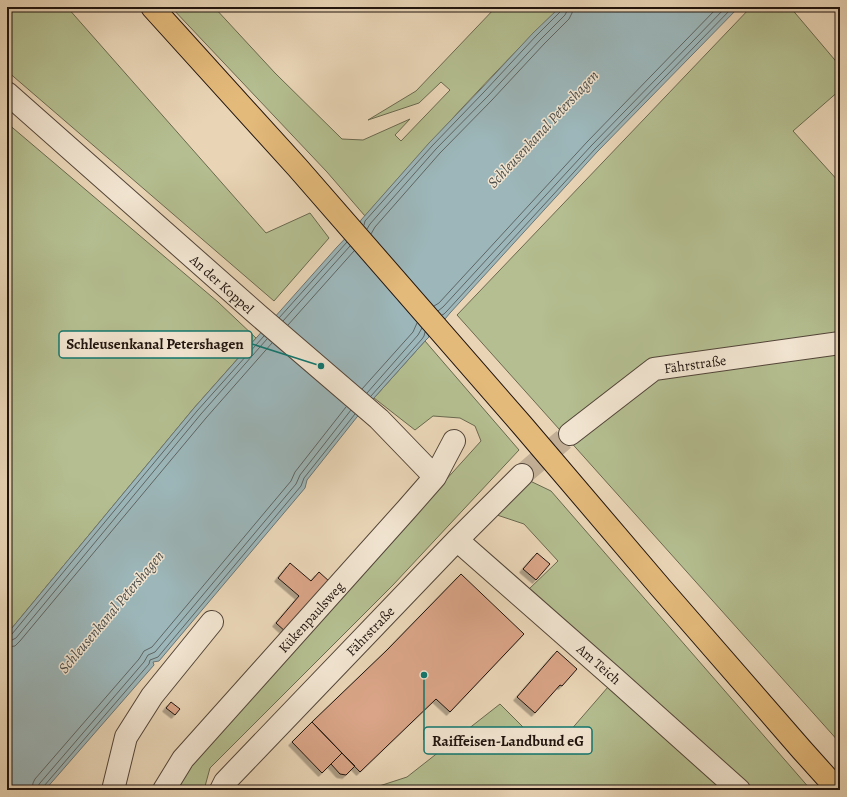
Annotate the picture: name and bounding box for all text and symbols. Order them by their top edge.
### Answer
water label: Schleusenkanal Petershagen [483,66,603,192]
street label: An der Koppel [185,250,258,319]
callout: Schleusenkanal Petershagen [59,331,252,358]
text: Schleusenkanal Petershagen [66,334,244,354]
street label: Fährstraße [663,351,727,378]
water label: Schleusenkanal Petershagen [54,546,168,678]
street label: Kükenpaulsweg [274,578,349,657]
street label: Fährstraße [342,602,399,660]
street label: Am Teich [572,639,625,689]
callout: Raiffeisen-Landbund eG [424,727,592,754]
text: Raiffeisen-Landbund eG [432,731,584,751]

